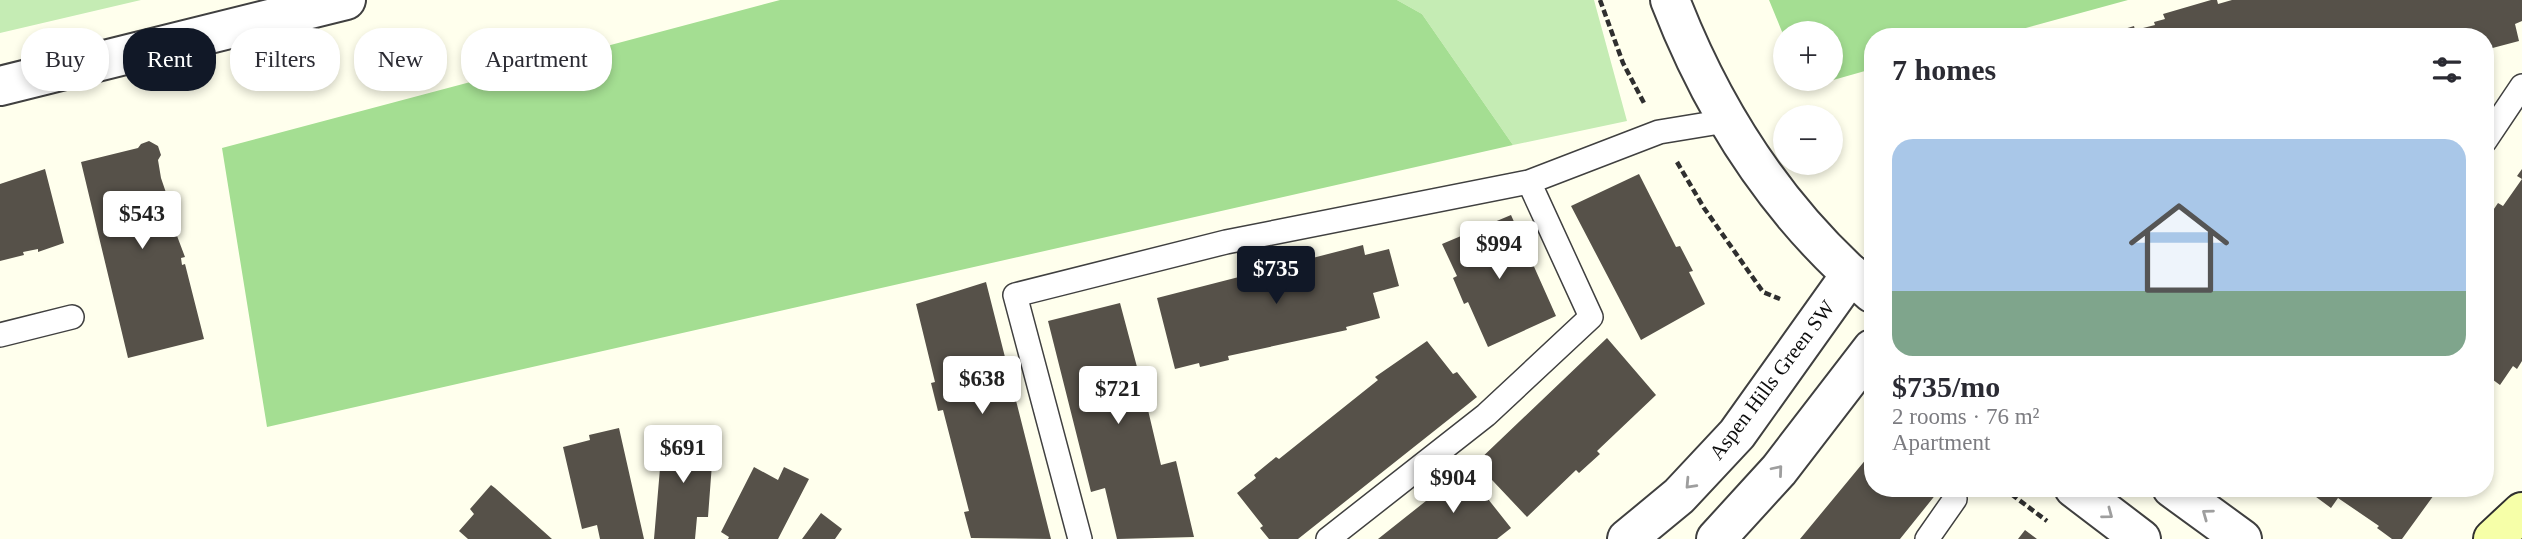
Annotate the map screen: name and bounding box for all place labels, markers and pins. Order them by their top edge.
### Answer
pin: $543 [101,191,183,251]
pin: $994 [1458,222,1540,281]
pin: $735 [1235,246,1317,306]
pin: $638 [941,356,1023,416]
pin: $721 [1077,366,1159,426]
pin: $691 [642,426,724,485]
pin: $904 [1412,456,1494,515]

